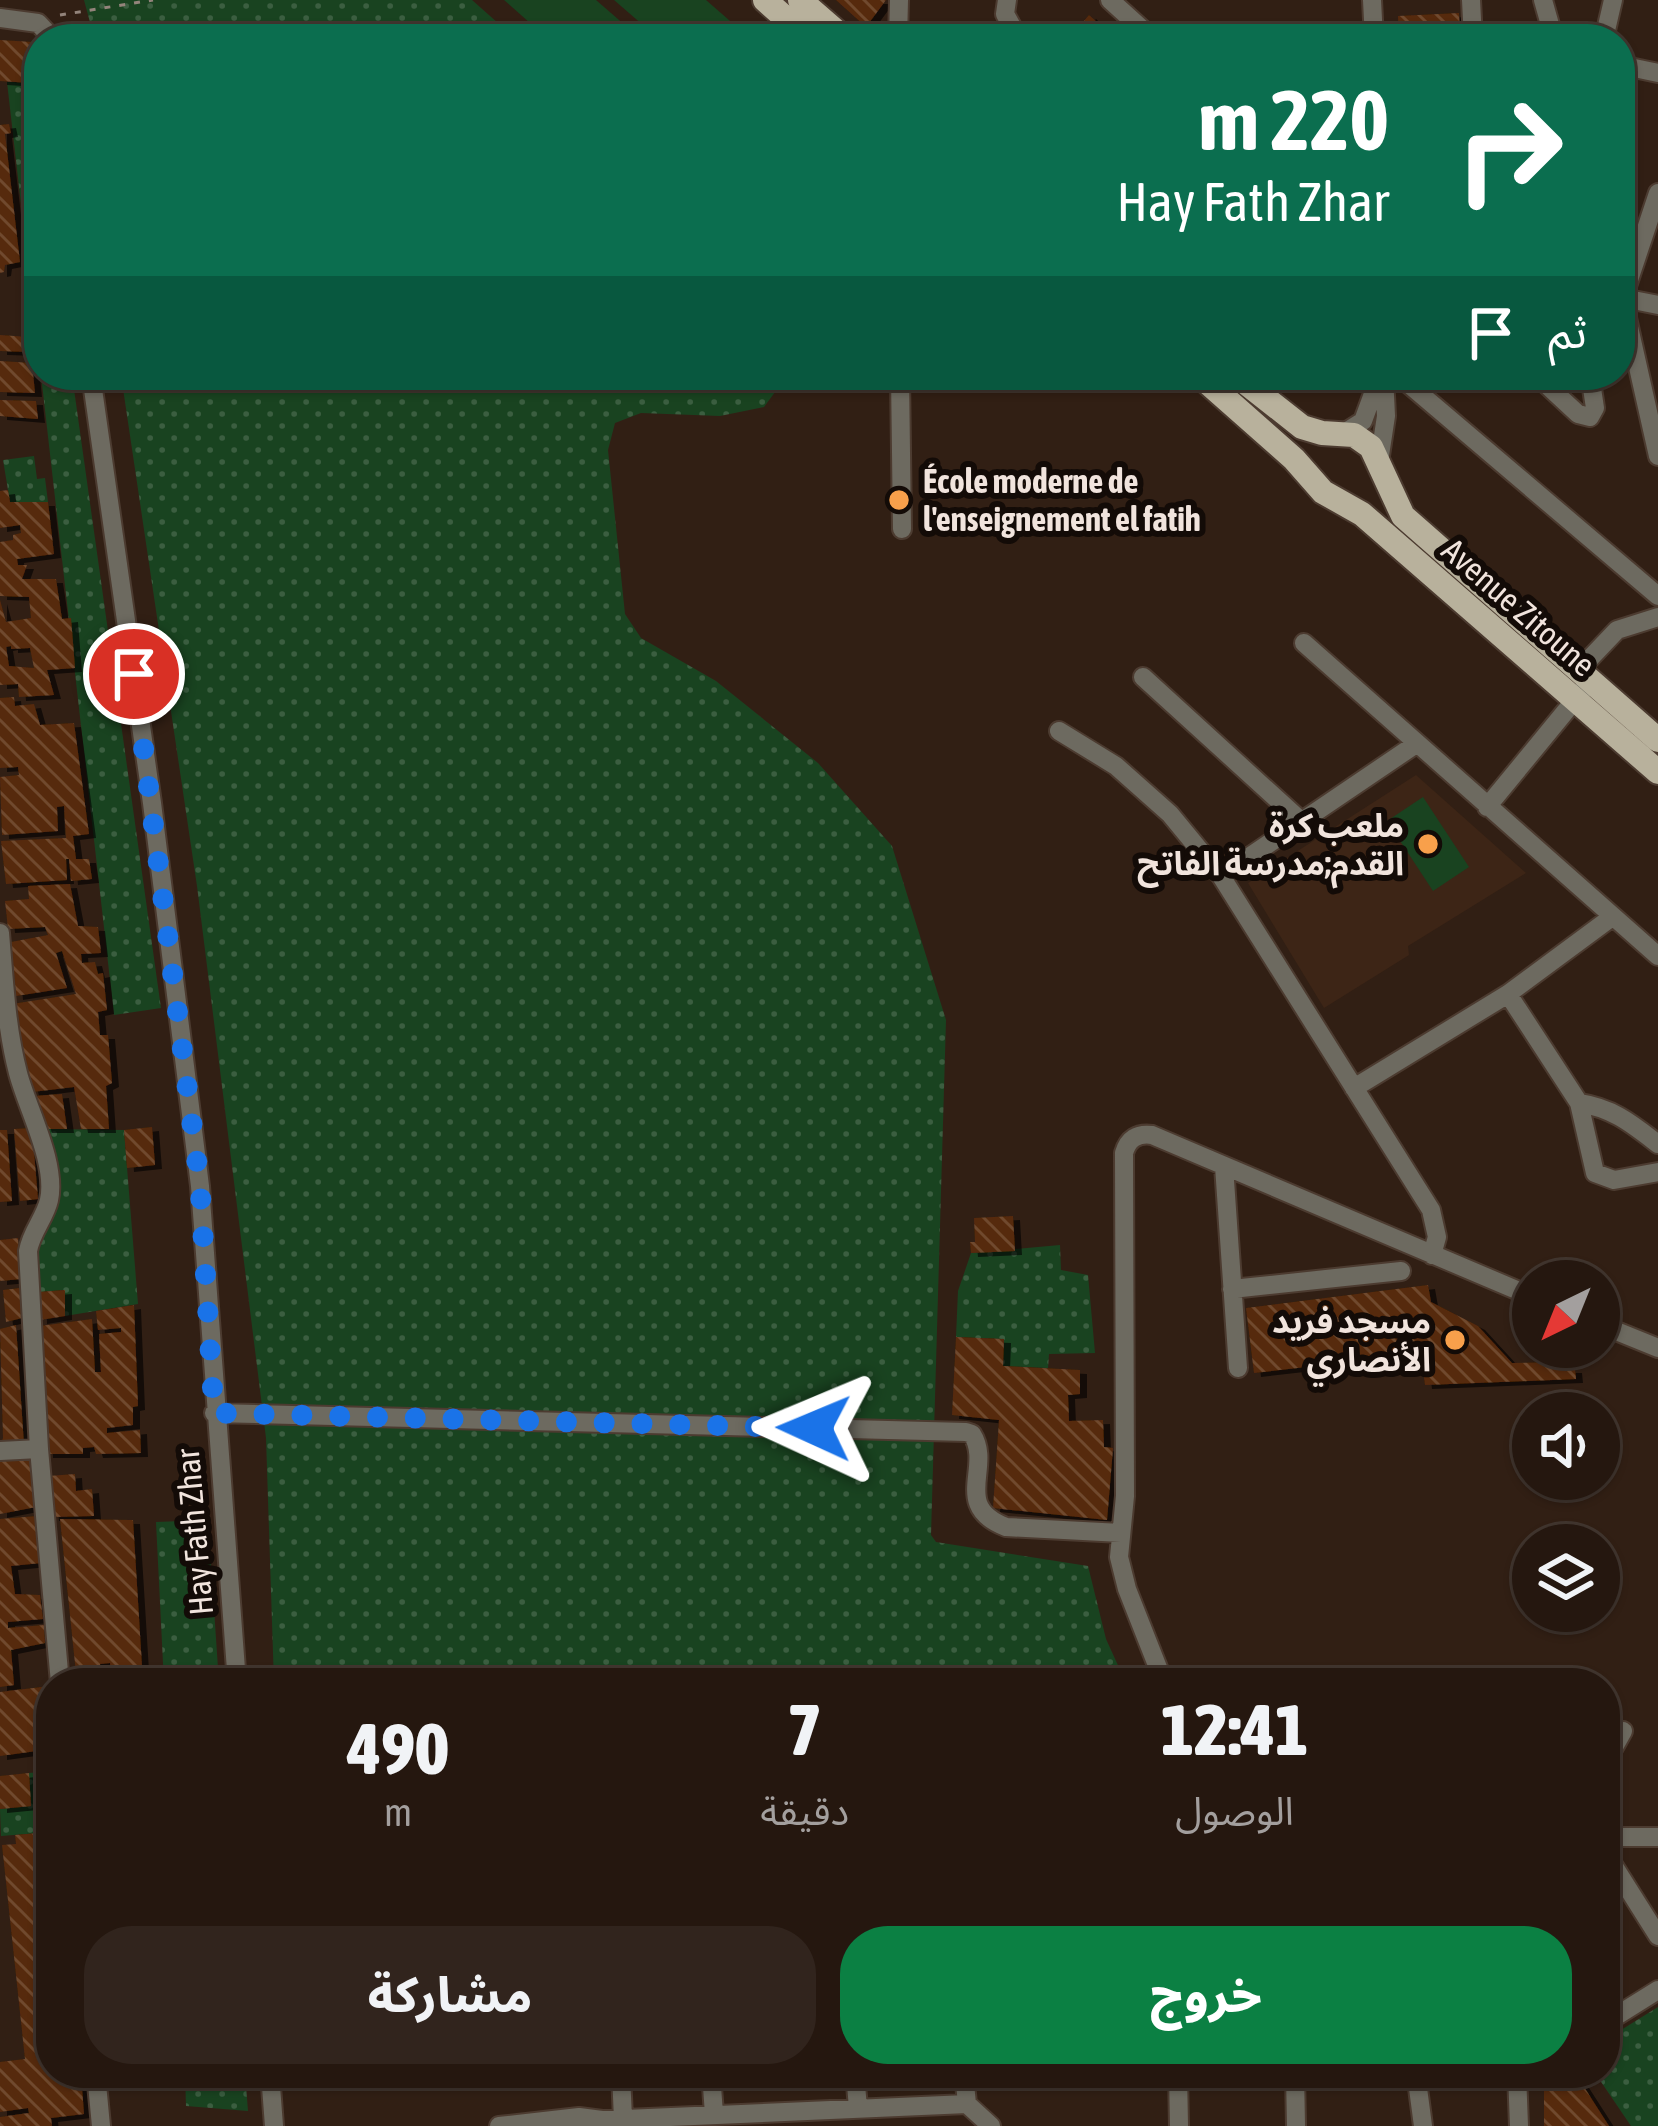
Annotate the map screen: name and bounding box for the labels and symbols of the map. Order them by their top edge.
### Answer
place label: École moderne de l'enseignement el fatih [923,462,1201,538]
marker: École moderne de l'enseignement el fatih [886,487,912,513]
street label: Avenue Zitoune [1435,530,1603,684]
pin [83,623,185,725]
place label: ملعب كرة القدم;مدرسة الفاتح [1137,806,1404,889]
marker: ملعب كرة القدم;مدرسة الفاتح [1415,831,1441,857]
north arrow [1512,1260,1620,1368]
place label: مسجد فريد الأنصاري [1272,1302,1431,1387]
marker: مسجد فريد الأنصاري [1442,1327,1468,1353]
position arrow [751,1365,877,1491]
street label: Hay Fath Zhar [168,1446,220,1617]

